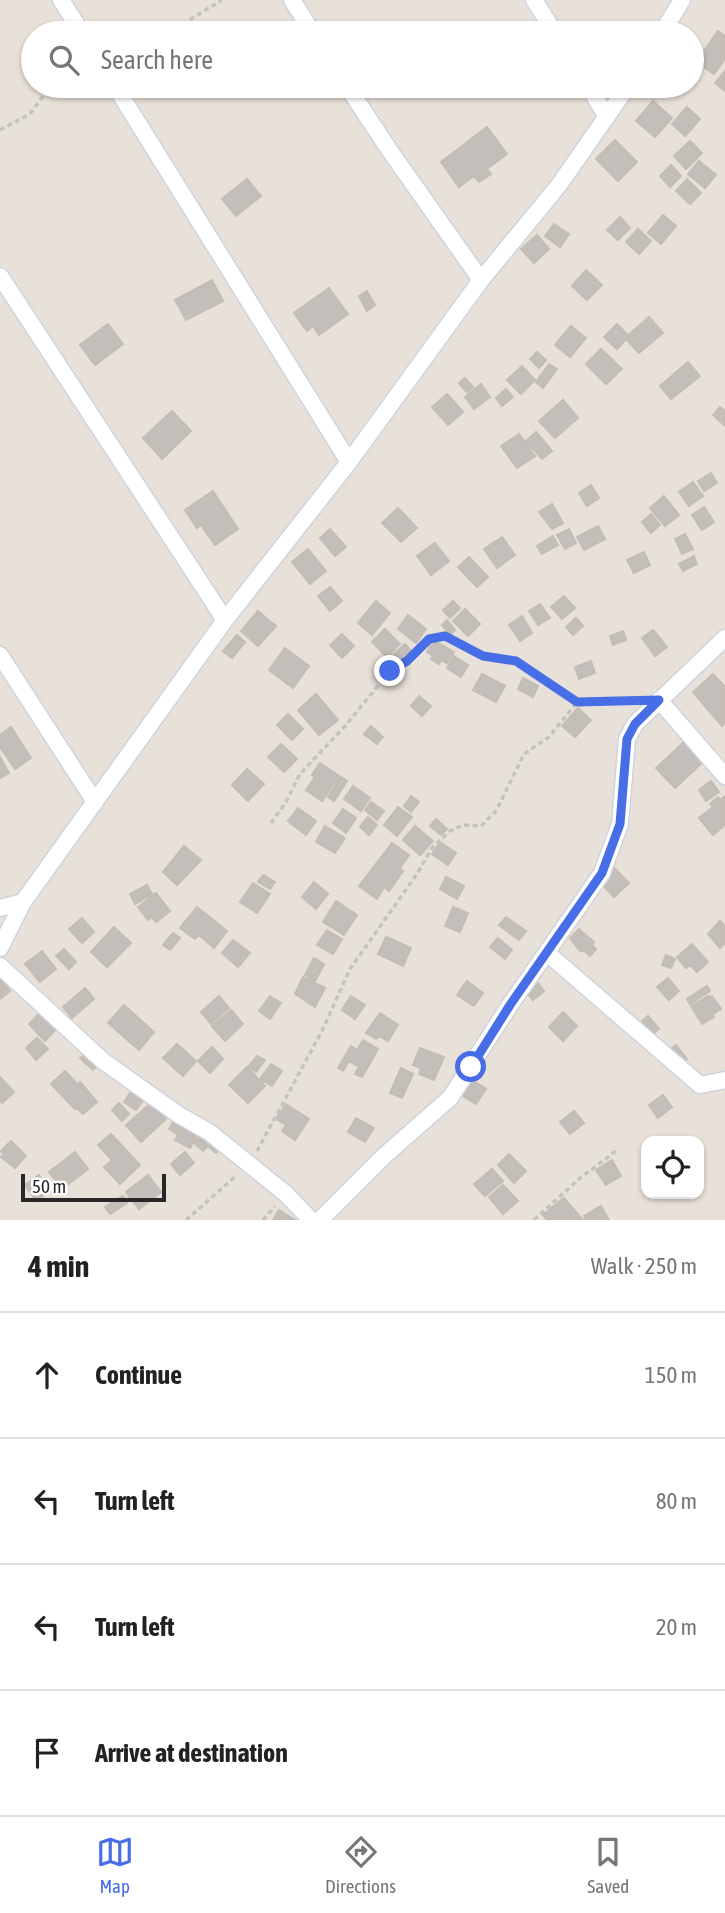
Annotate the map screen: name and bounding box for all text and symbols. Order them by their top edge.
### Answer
search box [21,21,704,98]
icon: search [45,41,83,79]
text: Search here [101,45,213,75]
route end [374,655,405,686]
route start [455,1051,486,1082]
map controls [641,1136,704,1199]
button: locate [641,1136,704,1199]
scale bar [21,1171,166,1203]
text: 50 m [32,1175,66,1197]
text: 4 min [28,1249,89,1283]
text: Walk · 250 m [591,1253,697,1279]
icon: ahead [28,1356,66,1394]
text: Continue [95,1360,182,1390]
text: 150 m [645,1362,697,1388]
icon: left [28,1482,66,1520]
text: Turn left [95,1486,175,1516]
text: 80 m [656,1488,697,1514]
icon: left [28,1608,66,1646]
text: Turn left [95,1612,175,1642]
text: 20 m [656,1614,697,1640]
icon: arrive [28,1734,66,1772]
text: Arrive at destination [95,1738,288,1768]
tab: Map [96,1833,134,1897]
tab: Directions [325,1833,396,1897]
tab: Saved [587,1833,629,1897]

